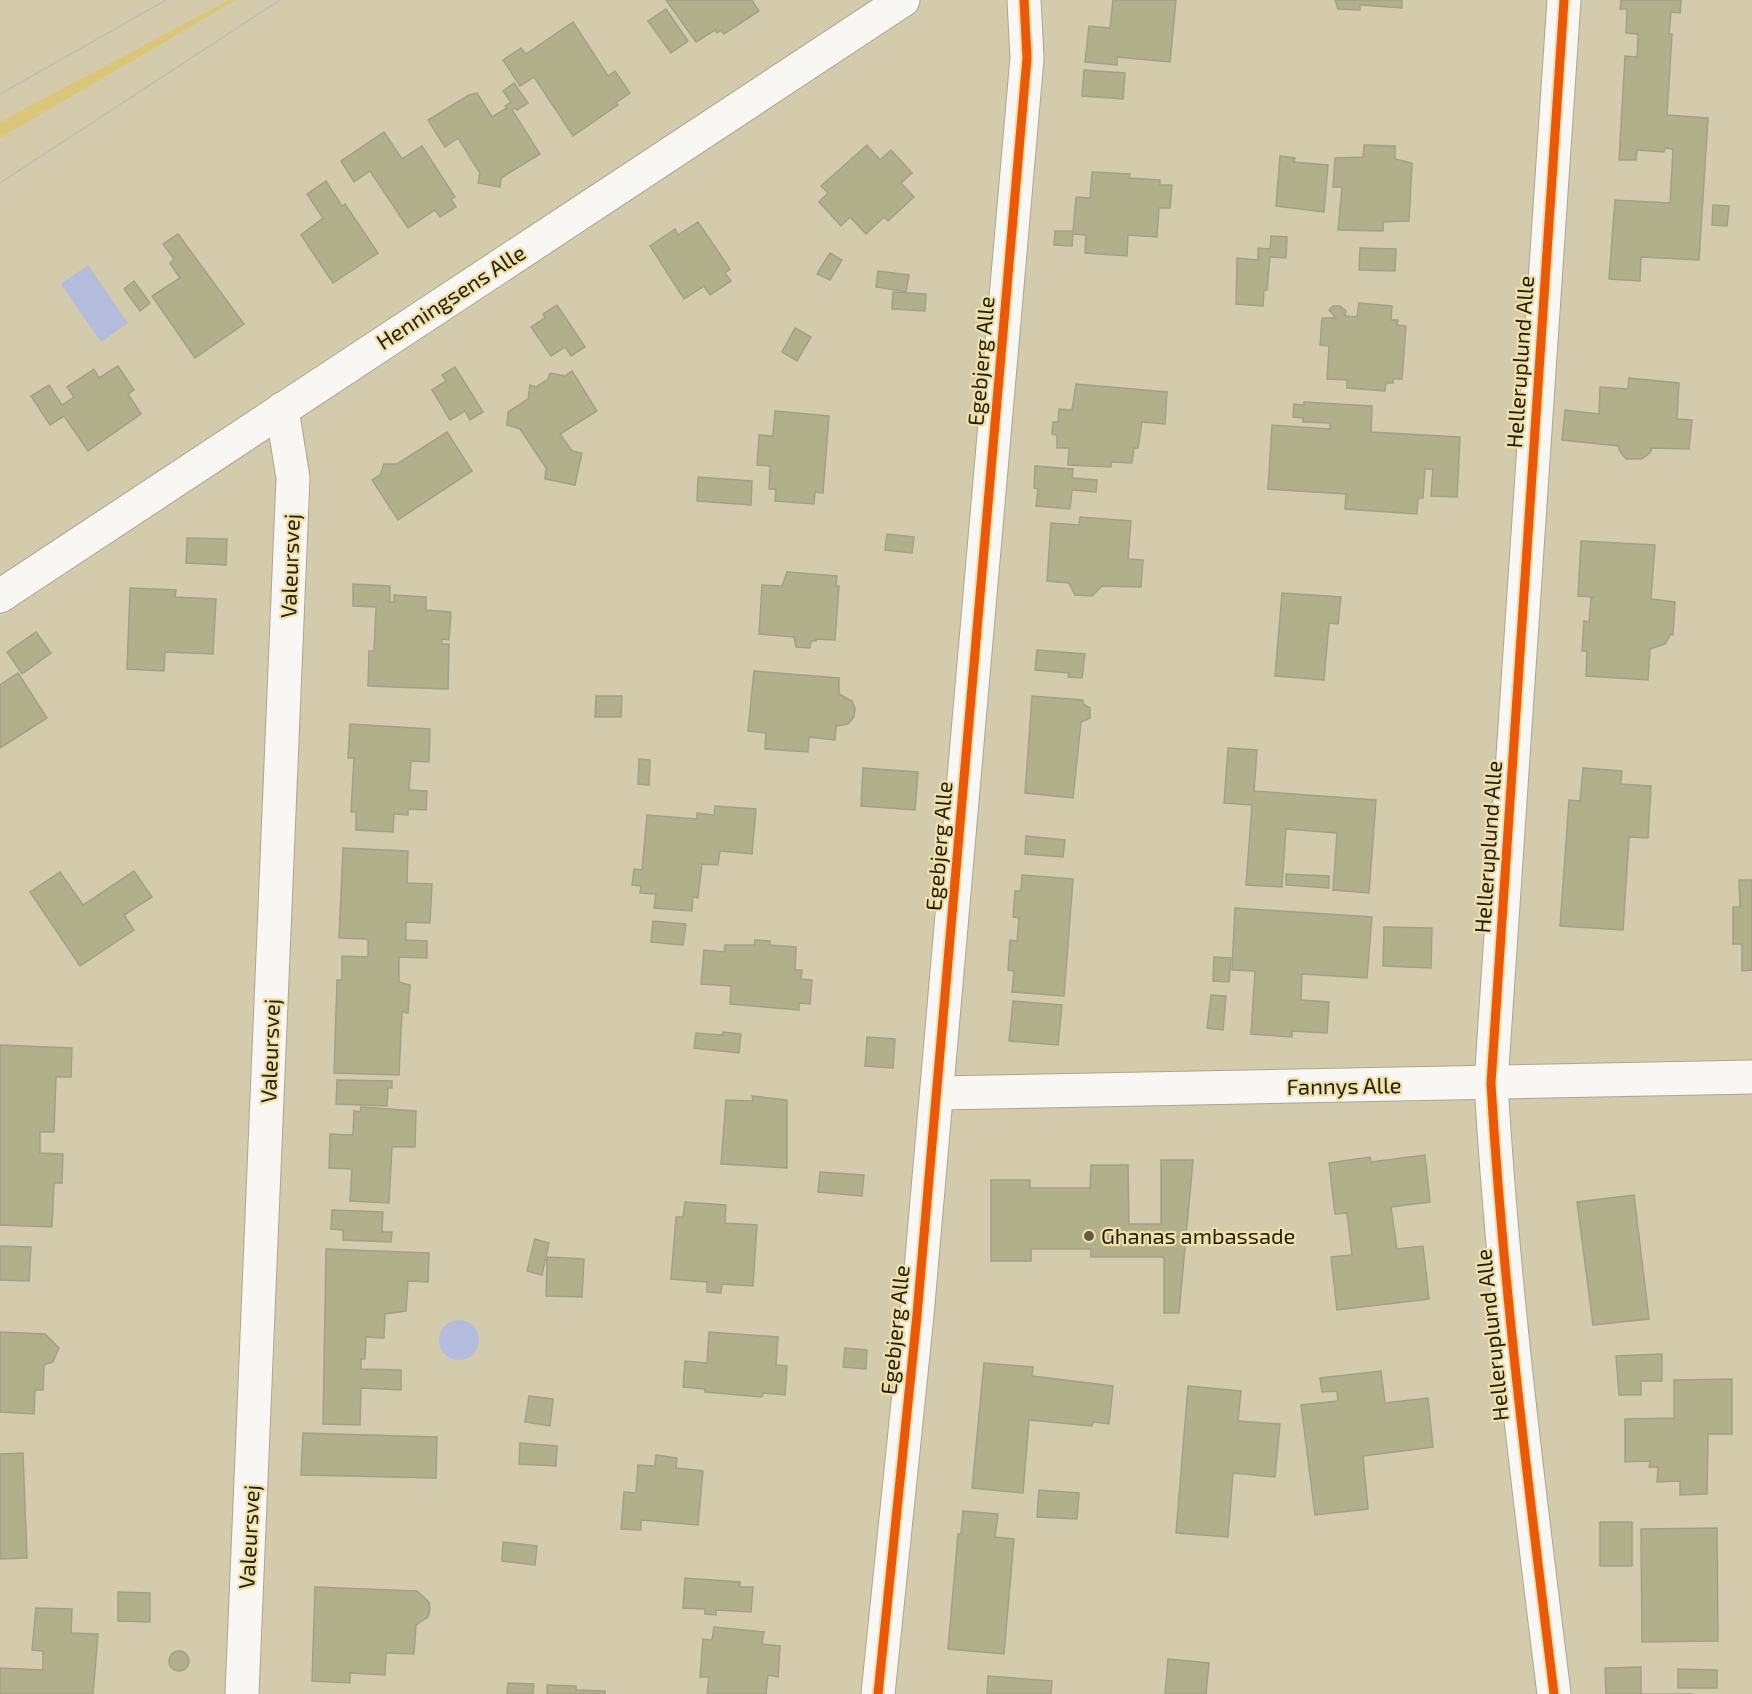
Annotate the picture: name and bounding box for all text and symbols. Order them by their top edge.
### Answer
street label: Henningsens Alle [371,238,530,354]
street label: Helleruplund Alle [1500,275,1538,449]
street label: Egebjerg Alle [961,295,1000,427]
street label: Valeursvej [274,513,305,619]
street label: Helleruplund Alle [1468,760,1506,934]
street label: Egebjerg Alle [919,780,958,912]
street label: Valeursvej [254,998,285,1104]
street label: Fannys Alle [1286,1071,1402,1099]
place label: Ghanas ambassade [1101,1222,1295,1248]
marker: Ghanas ambassade [1082,1229,1096,1243]
street label: Helleruplund Alle [1469,1248,1513,1422]
street label: Egebjerg Alle [874,1264,915,1396]
street label: Valeursvej [232,1484,265,1590]

